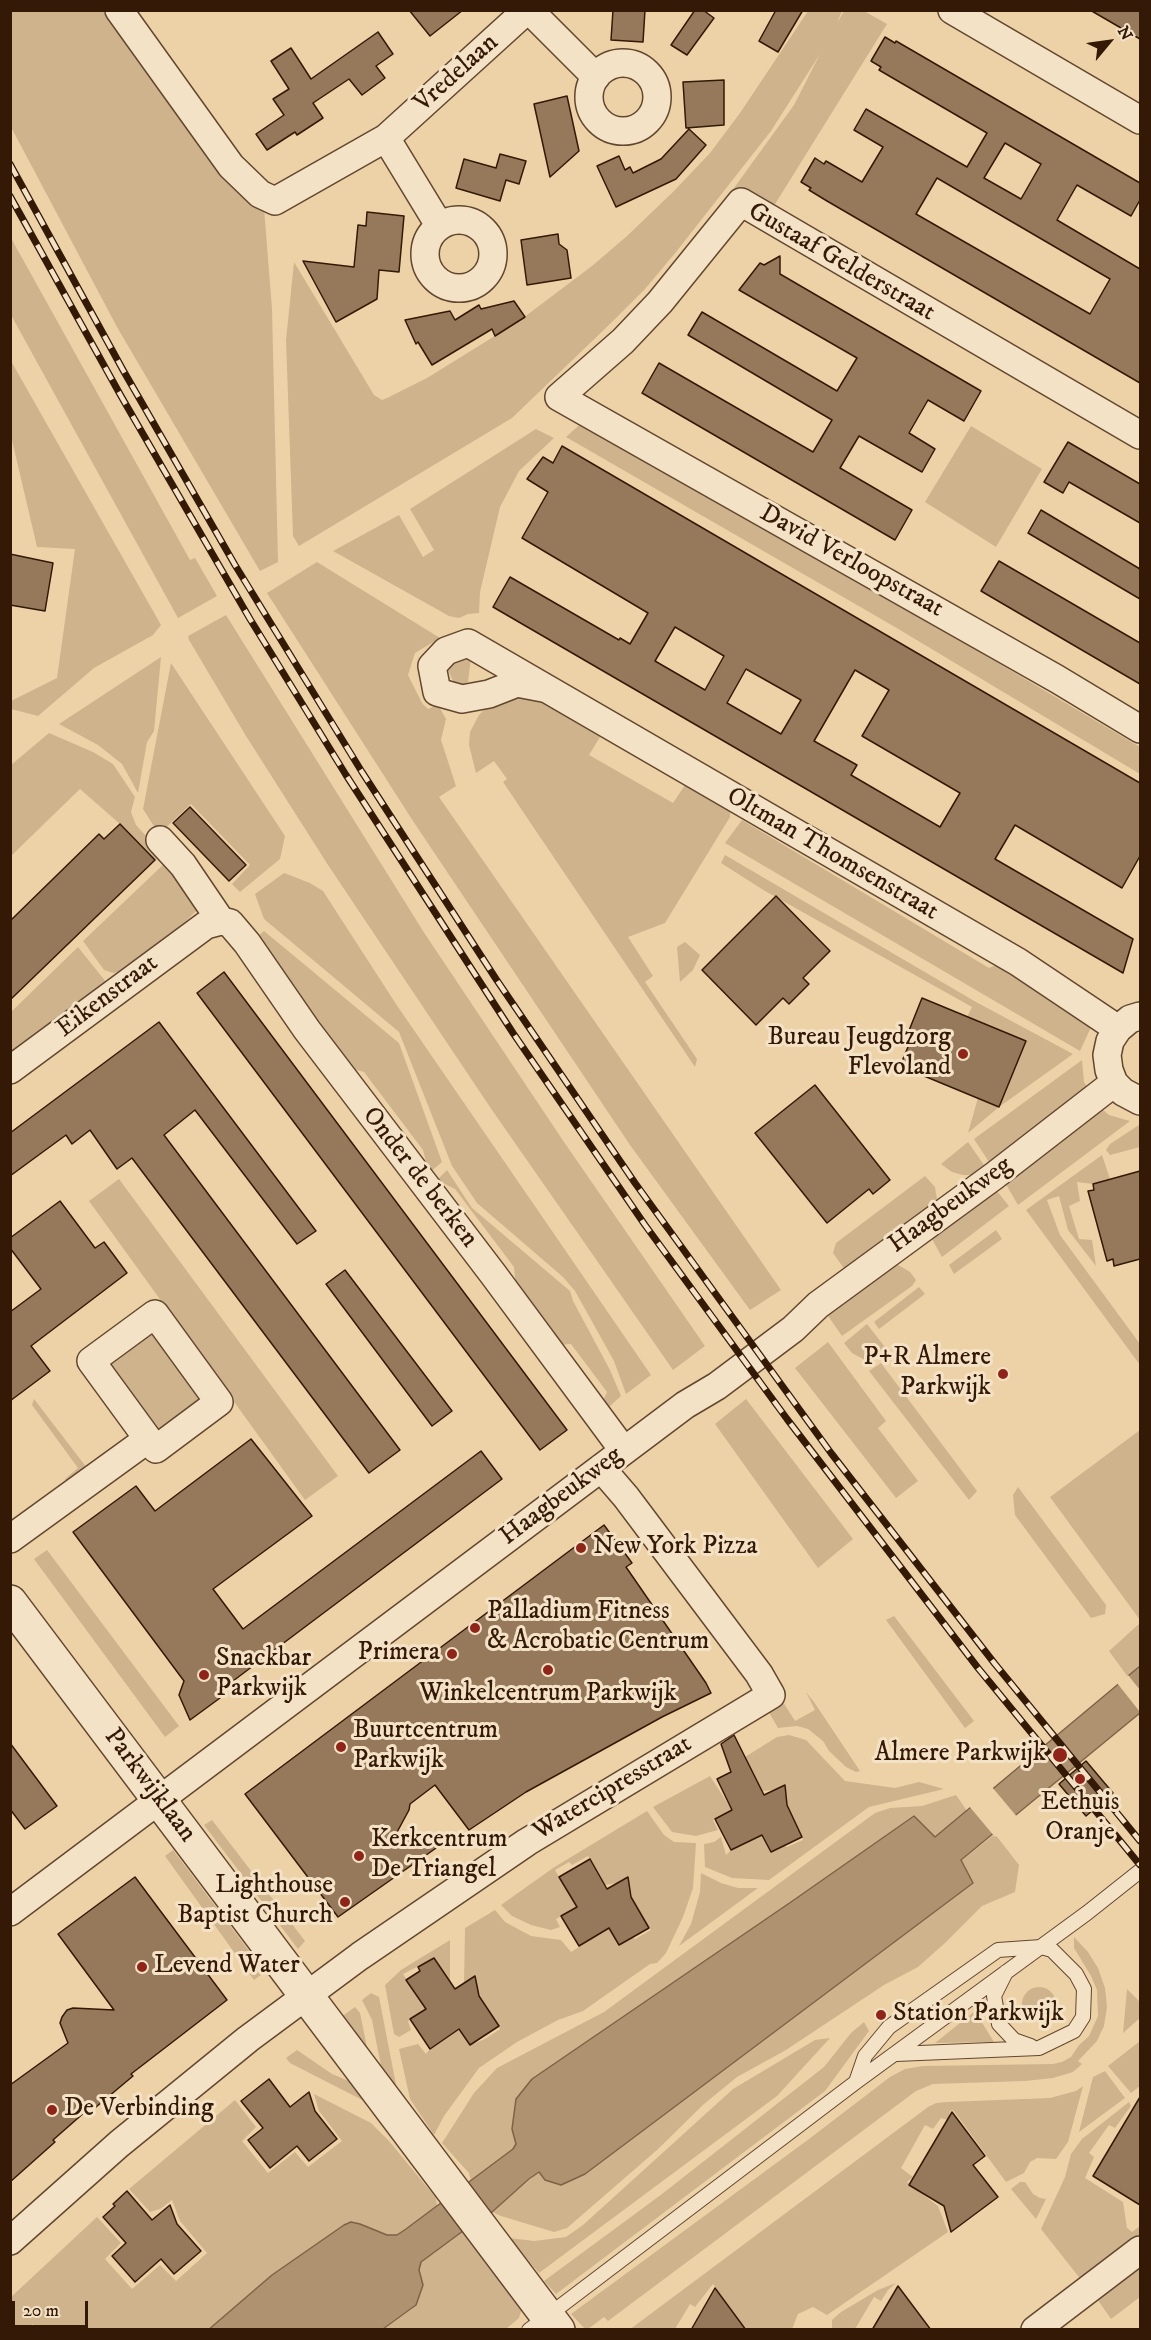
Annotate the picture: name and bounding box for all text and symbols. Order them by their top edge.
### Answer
north arrow [1079,12,1139,72]
text: N [1113,23,1137,44]
street label: Vredelaan [408,28,506,120]
street label: Gustaaf Gelderstraat [742,197,940,329]
street label: David Verloopstraat [754,499,948,625]
street label: Oltman Thomsenstraat [720,782,944,928]
street label: Eikenstraat [51,949,165,1045]
place label: Bureau Jeugdzorg Flevoland [767,1023,951,1084]
marker: Bureau Jeugdzorg Flevoland [956,1047,970,1061]
street label: Onder de berken [354,1102,484,1254]
street label: Haagbeukweg [883,1151,1019,1261]
place label: P+R Almere Parkwijk [863,1343,991,1404]
marker: P+R Almere Parkwijk [996,1367,1010,1381]
street label: Haagbeukweg [495,1441,629,1553]
place label: New York Pizza [593,1532,757,1564]
marker: New York Pizza [574,1541,588,1555]
place label: Palladium Fitness & Acrobatic Centrum [487,1597,709,1658]
marker: Palladium Fitness & Acrobatic Centrum [468,1621,482,1635]
place label: Primera [358,1638,440,1670]
place label: Snackbar Parkwijk [216,1644,311,1706]
marker: Primera [445,1647,459,1661]
marker: Winkelcentrum Parkwijk [541,1663,555,1677]
marker: Snackbar Parkwijk [197,1668,211,1682]
place label: Winkelcentrum Parkwijk [419,1679,677,1711]
place label: Buurtcentrum Parkwijk [353,1716,498,1778]
street label: Parkwijklaan [96,1723,202,1849]
street label: Watercipresstraat [528,1730,698,1848]
place label: Almere Parkwijk [874,1739,1046,1771]
marker: Buurtcentrum Parkwijk [334,1740,348,1754]
marker: Almere Parkwijk [1051,1746,1069,1764]
marker: Eethuis Oranje [1073,1772,1087,1786]
place label: Eethuis Oranje [1041,1788,1119,1850]
place label: Kerkcentrum De Triangel [371,1825,507,1886]
marker: Kerkcentrum De Triangel [352,1849,366,1863]
place label: Lighthouse Baptist Church [177,1871,333,1932]
marker: Lighthouse Baptist Church [338,1895,352,1909]
place label: Levend Water [154,1951,300,1983]
marker: Levend Water [135,1960,149,1974]
place label: Station Parkwijk [893,1999,1064,2031]
marker: Station Parkwijk [874,2008,888,2022]
place label: De Verbinding [64,2094,214,2126]
marker: De Verbinding [45,2103,59,2117]
scale bar [15,2289,92,2327]
text: 20 m [23,2300,59,2322]

